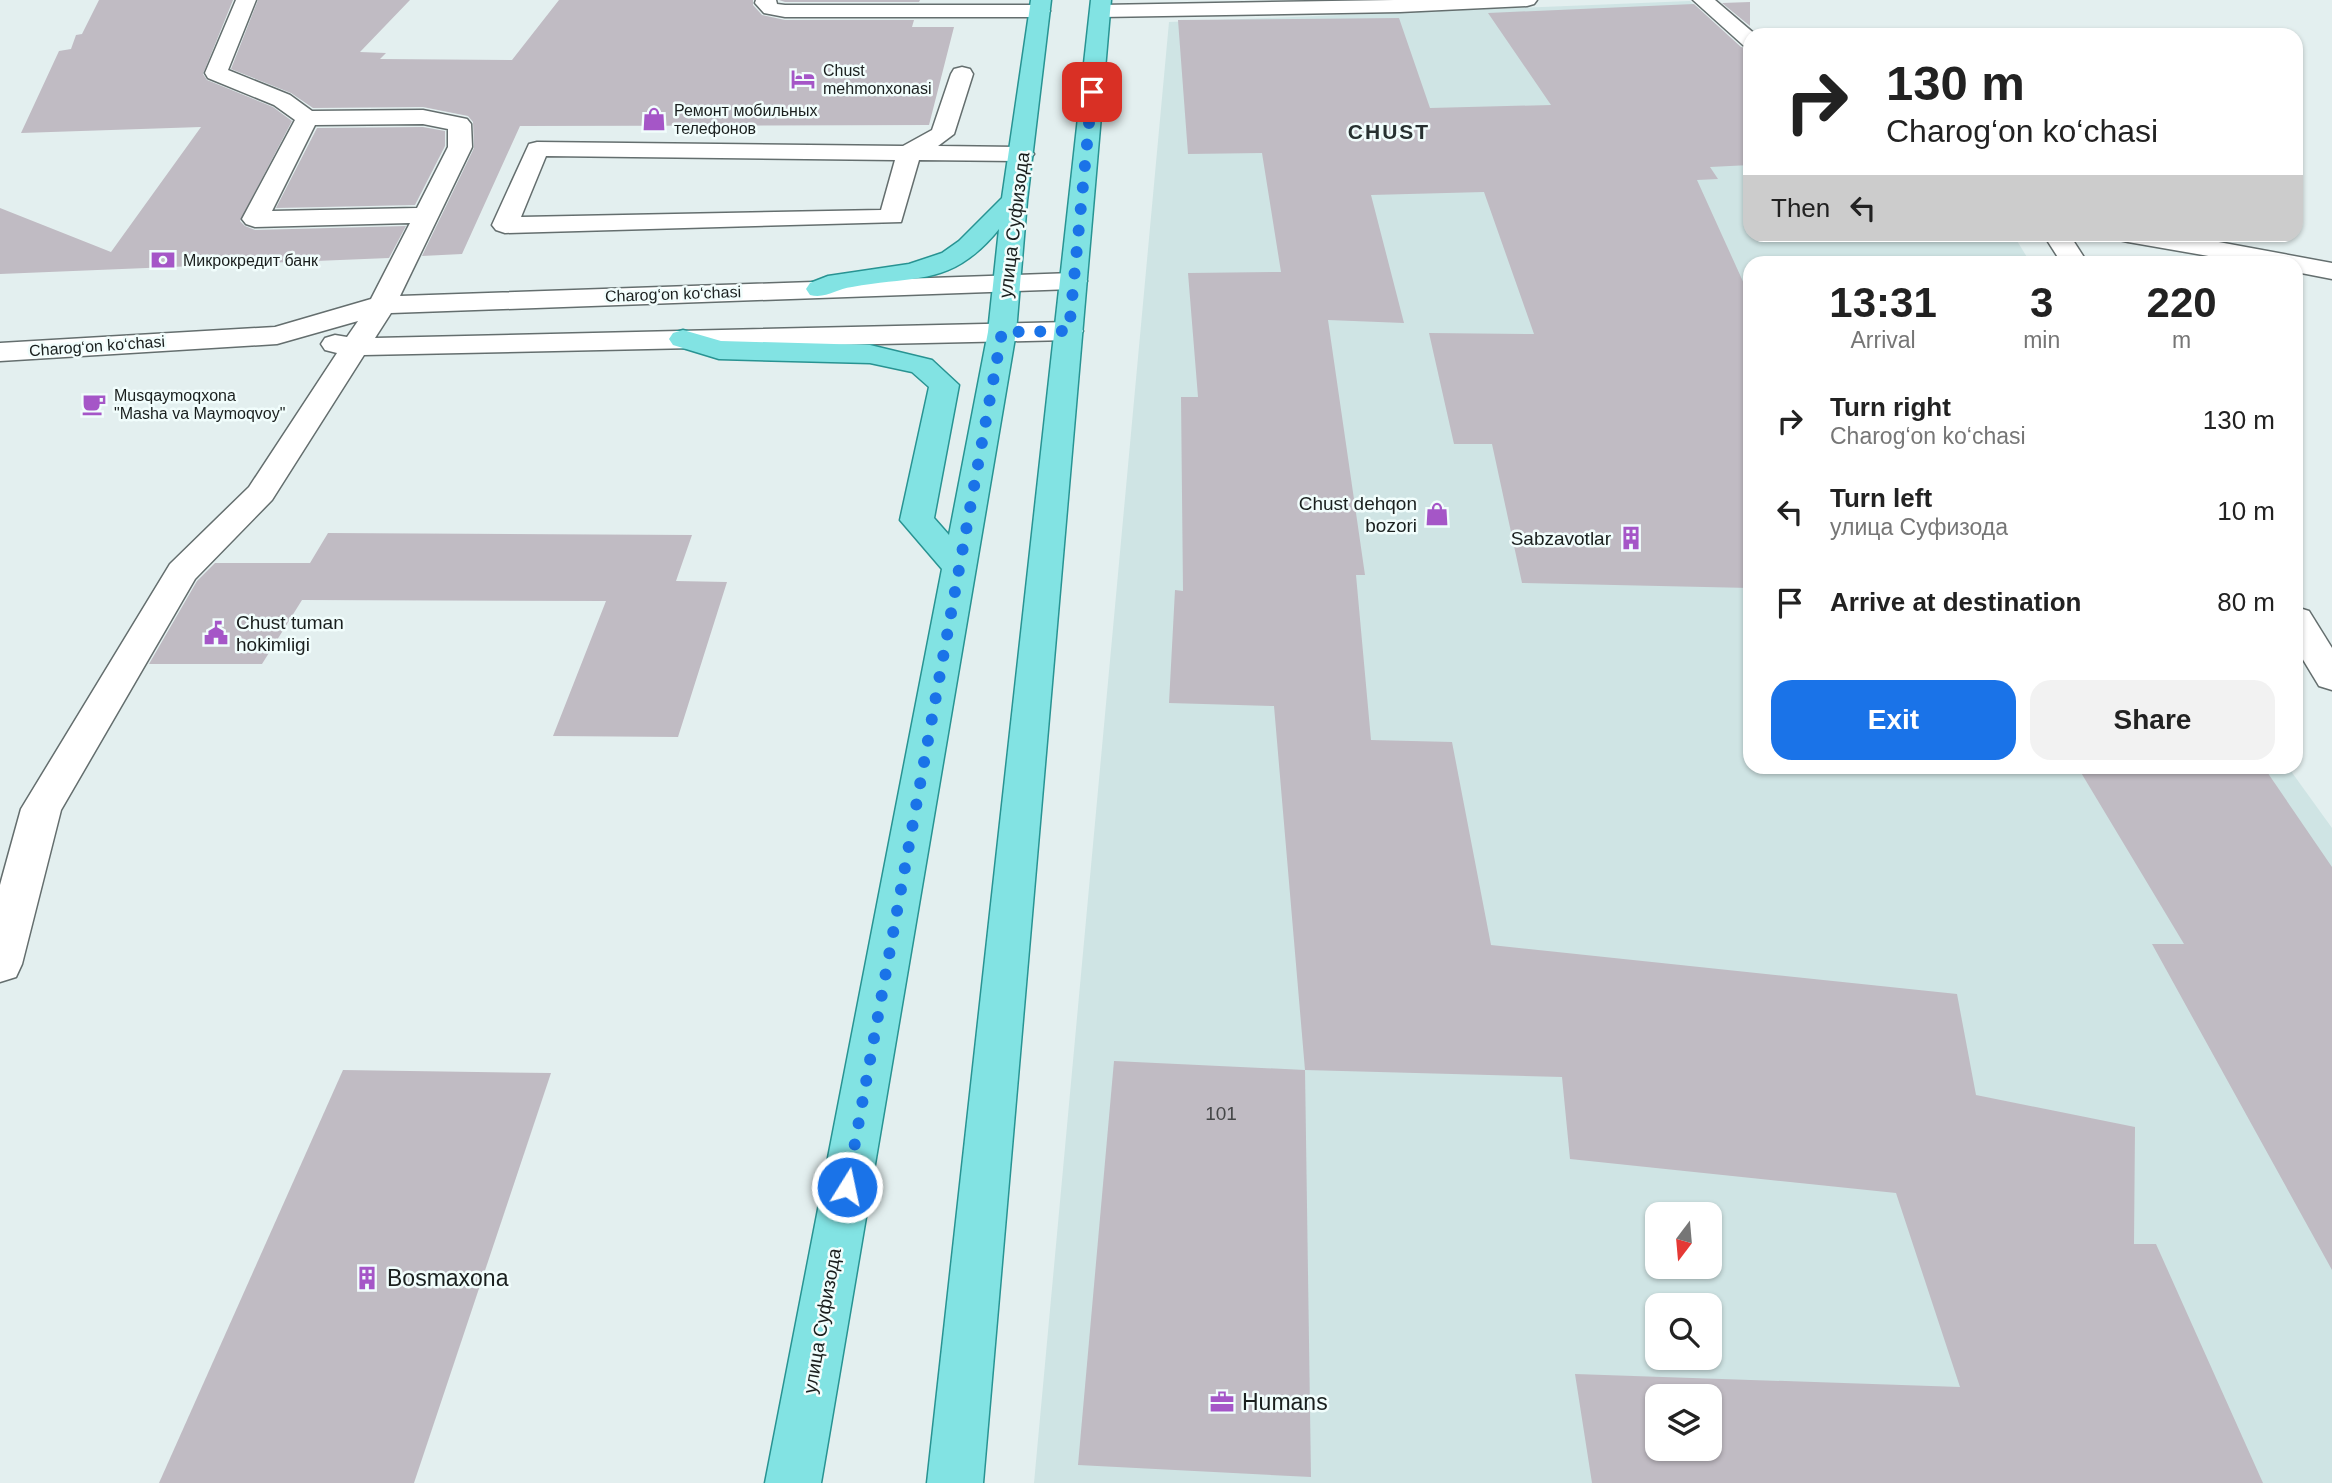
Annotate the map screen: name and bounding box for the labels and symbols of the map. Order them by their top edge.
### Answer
place label: Chust mehmonxonasi [823,62,932,97]
pin [1062,62,1122,122]
hotel icon: Chust mehmonxonasi [789,65,817,93]
place label: Ремонт мобильных телефонов [674,102,817,137]
shop icon: Ремонт мобильных телефонов [640,105,668,133]
district label: CHUST [1348,120,1430,143]
street label: улица Суфизода [995,150,1033,299]
bank icon: Микрокредит банк [149,246,177,274]
place label: Микрокредит банк [183,252,319,269]
street label: Charog‘on ko‘chasi [605,283,741,305]
street label: Charog‘on ko‘chasi [29,333,165,359]
place label: Musqaymoqxona "Masha va Maymoqvoy" [114,387,285,422]
cafe icon: Musqaymoqxona "Masha va Maymoqvoy" [80,390,108,418]
place label: Chust dehqon bozori [1299,493,1417,536]
shop icon: Chust dehqon bozori [1423,500,1451,528]
building icon: Sabzavotlar [1617,524,1645,552]
place label: Sabzavotlar [1511,528,1612,549]
place label: Chust tuman hokimligi [236,612,344,655]
public building icon: Chust tuman hokimligi [202,619,230,647]
house number: 101 [1205,1103,1237,1124]
position arrow [810,1150,884,1224]
north arrow [1645,1202,1722,1279]
street label: улица Суфизода [799,1246,845,1395]
building icon: Bosmaxona [353,1264,381,1292]
place label: Bosmaxona [387,1265,509,1291]
office icon: Humans [1208,1388,1236,1416]
place label: Humans [1242,1389,1328,1415]

